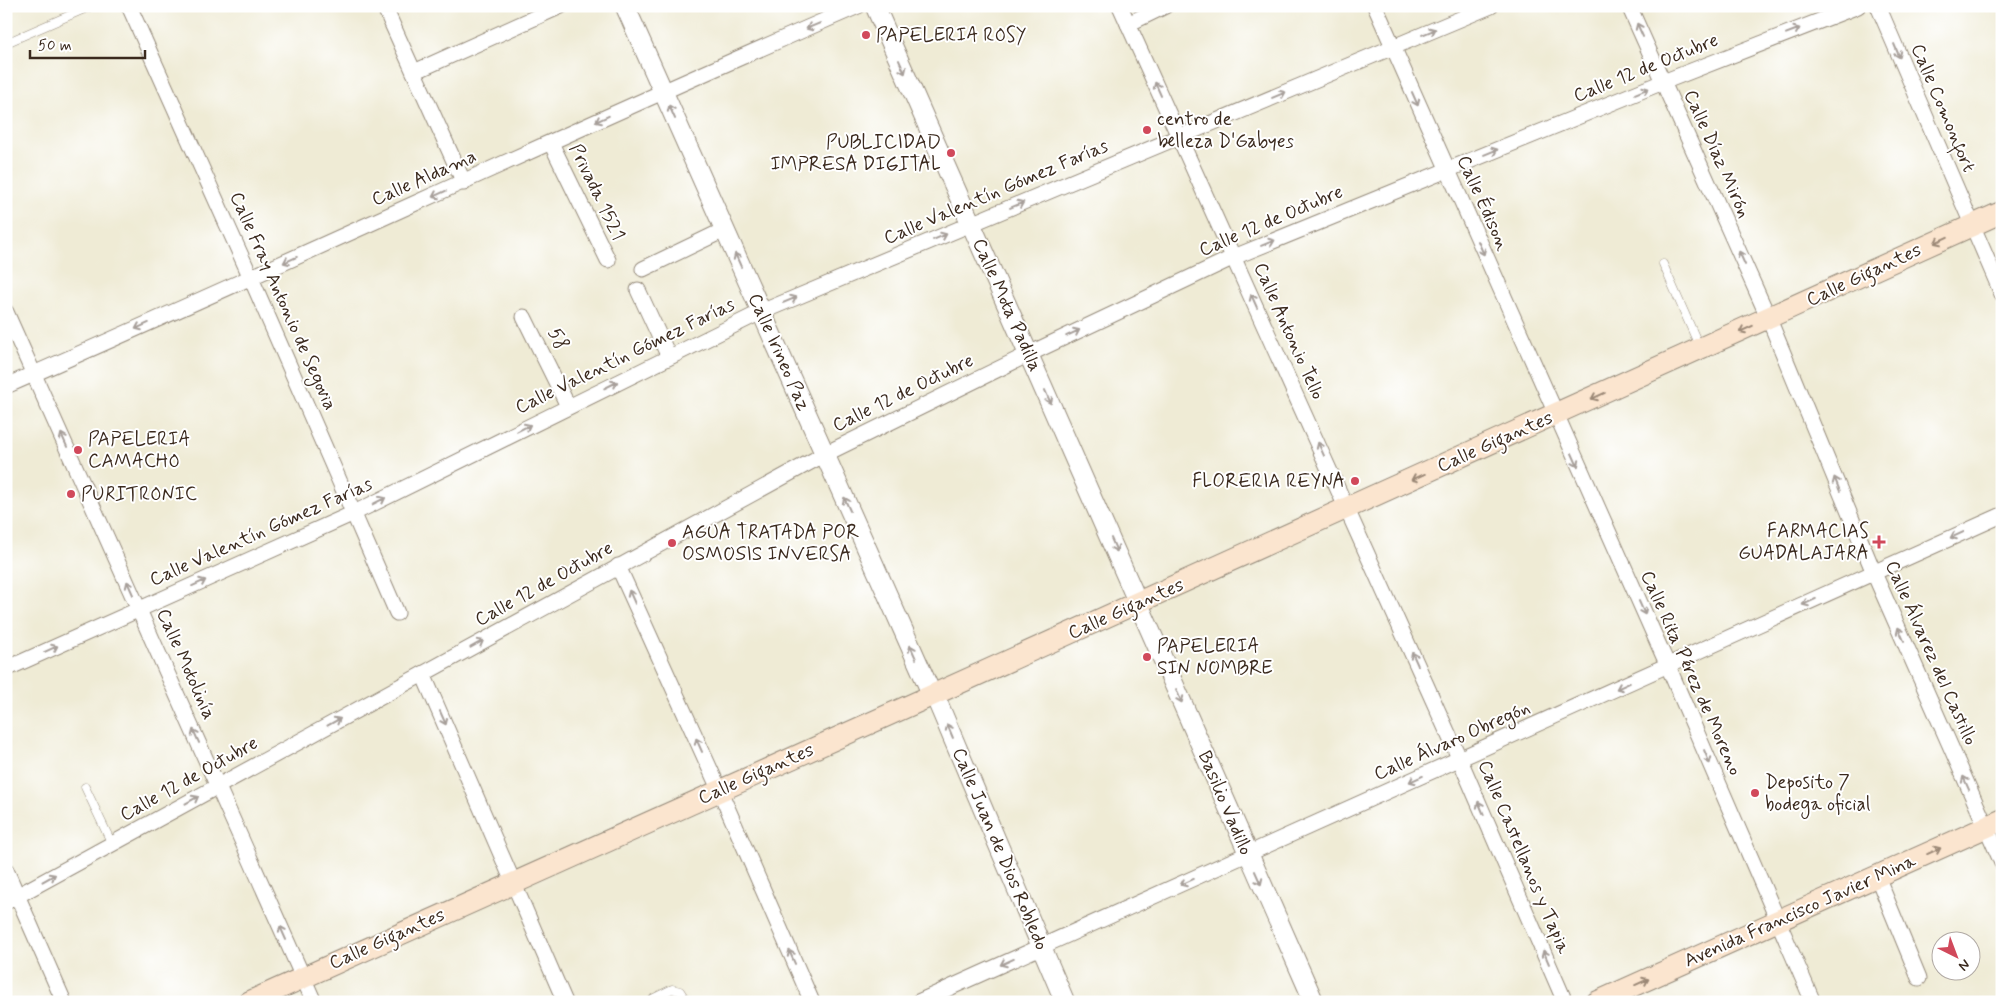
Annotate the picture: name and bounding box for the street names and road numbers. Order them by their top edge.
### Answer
street label: Calle 12 de Octubre [1570,28,1722,108]
street label: Calle Comonfort [1902,40,1981,177]
street label: Calle Díaz Mirón [1678,86,1756,222]
street label: Calle Valentín Gómez Farías [880,133,1113,251]
street label: Privada 1521 [563,140,631,244]
street label: Calle Aldama [368,144,480,212]
street label: Calle Édison [1451,151,1516,255]
street label: Calle 12 de Octubre [1195,179,1347,263]
street label: Calle Fray Antonio de Segovia [222,188,342,415]
street label: Calle Mota Padilla [966,234,1048,376]
street label: Calle Gigantes [1802,237,1927,315]
street label: Calle Antonio Tello [1248,259,1330,403]
street label: Calle Irineo Paz [742,289,816,415]
street label: Calle Valentín Gómez Farías [511,292,740,420]
street label: 58 [542,324,574,354]
street label: Calle 12 de Octubre [828,348,978,438]
street label: Calle Gigantes [1433,405,1558,481]
street label: Calle Valentín Gómez Farías [146,471,377,593]
street label: Calle 12 de Octubre [471,536,617,632]
street label: Calle Álvarez del Castillo [1879,556,1984,749]
street label: Calle Rita Pérez de Moreno [1634,567,1748,779]
street label: Calle Gigantes [1064,572,1189,648]
street label: Calle Motolinía [150,605,222,723]
street label: Calle Álvaro Obregón [1370,694,1535,789]
street label: Calle 12 de Octubre [116,731,262,827]
street label: Calle Gigantes [694,737,819,813]
street label: Calle Juan de Dios Robledo [946,744,1054,954]
street label: Basilio Vadillo [1192,747,1258,859]
street label: Calle Castellanos y Tapia [1472,757,1576,958]
street label: Avenida Francisco Javier Mina [1680,848,1920,973]
street label: Calle Gigantes [325,902,450,978]

